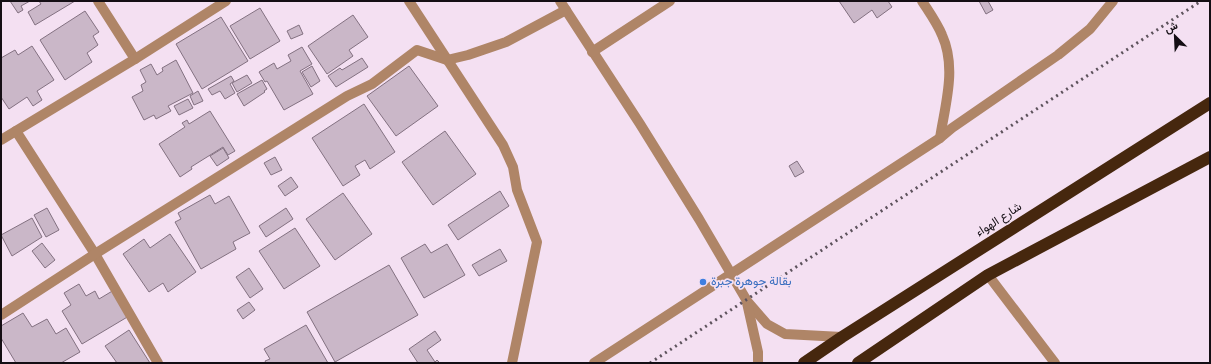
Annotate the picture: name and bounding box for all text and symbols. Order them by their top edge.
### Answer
north arrow [1155,16,1195,56]
text: ش [1162,19,1180,37]
street label: شارع الهواء [973,199,1025,241]
place label: بقالة جوهرة جبرة [711,274,791,290]
marker: بقالة جوهرة جبرة [698,277,708,287]

